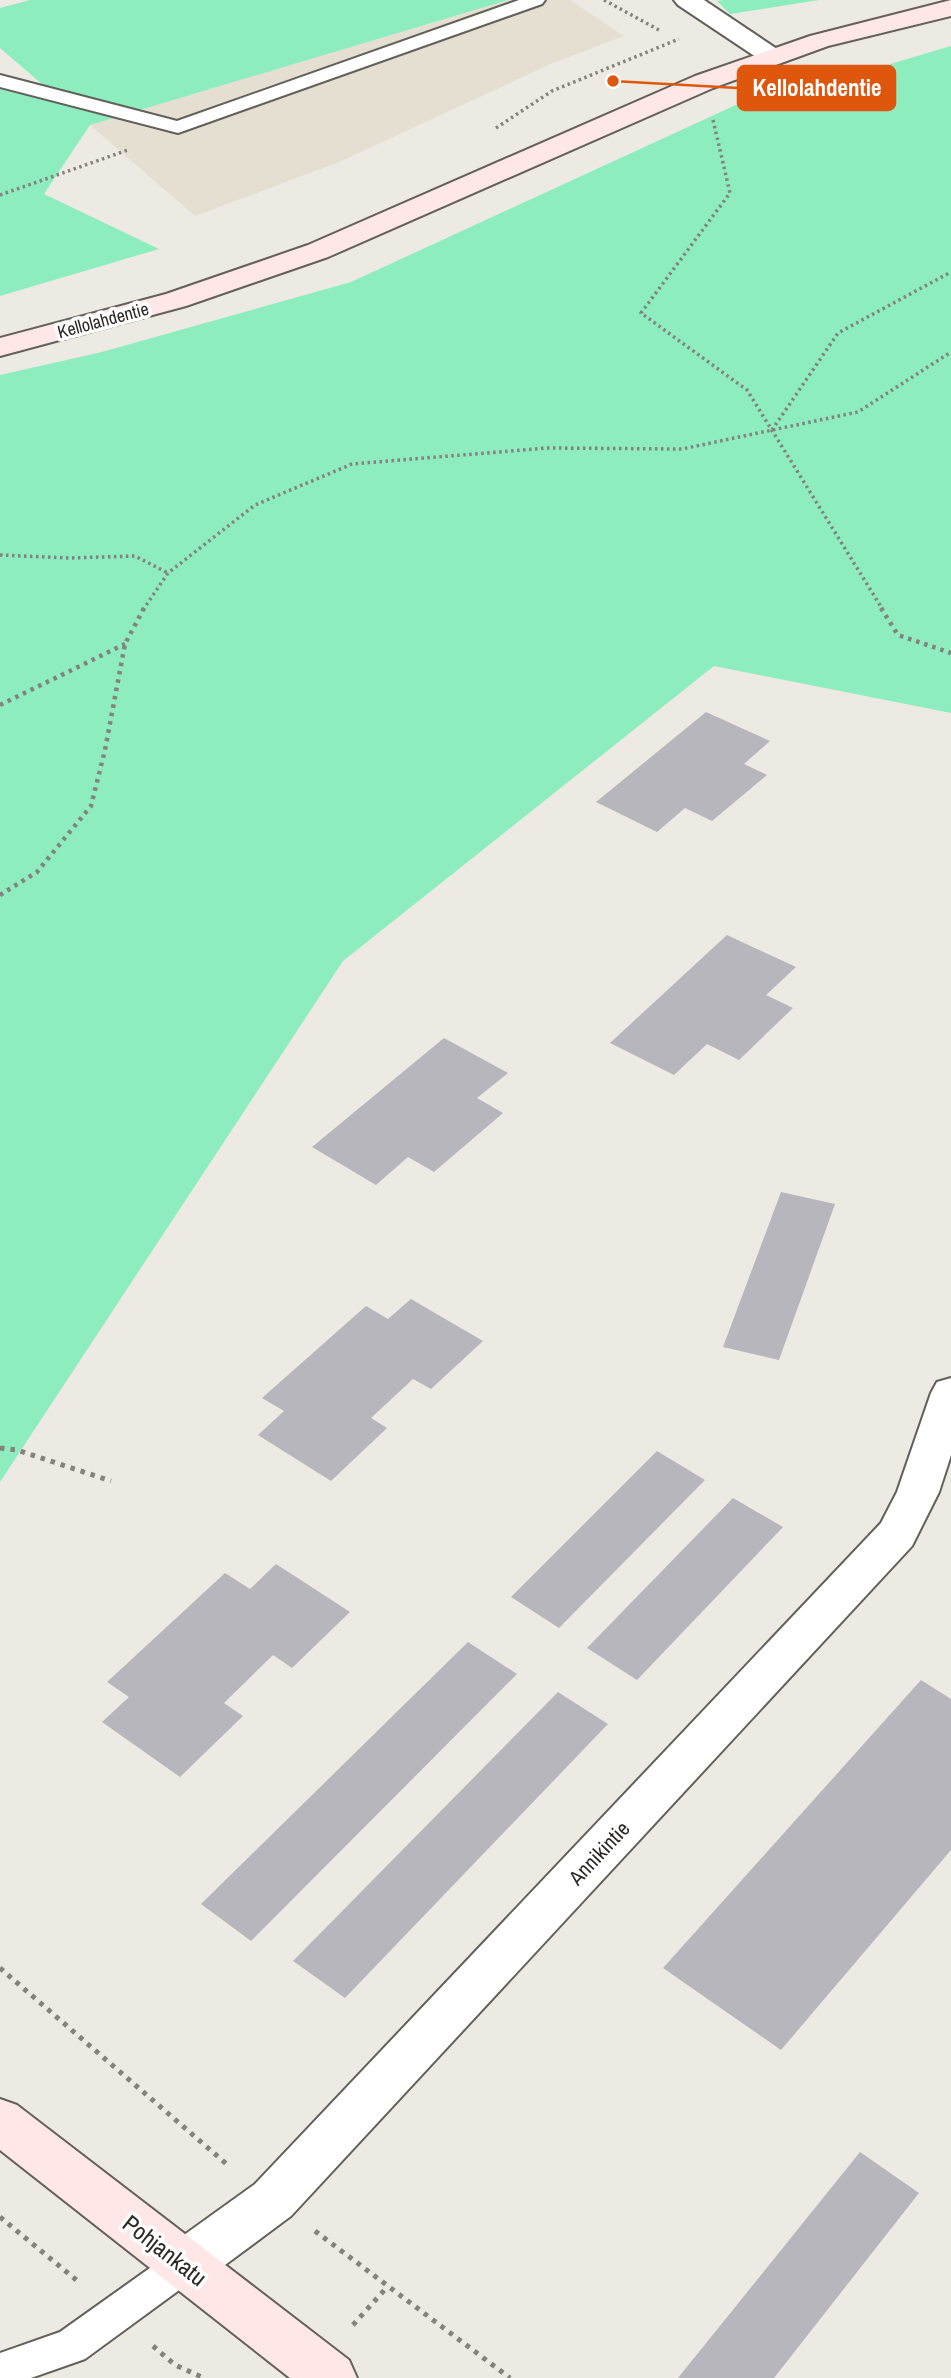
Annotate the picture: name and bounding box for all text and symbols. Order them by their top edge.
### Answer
callout: Kellolahdentie [738,66,895,110]
text: Kellolahdentie [753,72,881,103]
street label: Kellolahdentie [55,296,151,344]
street label: Annikintie [561,1815,636,1892]
street label: Pohjankatu [116,2207,214,2293]

